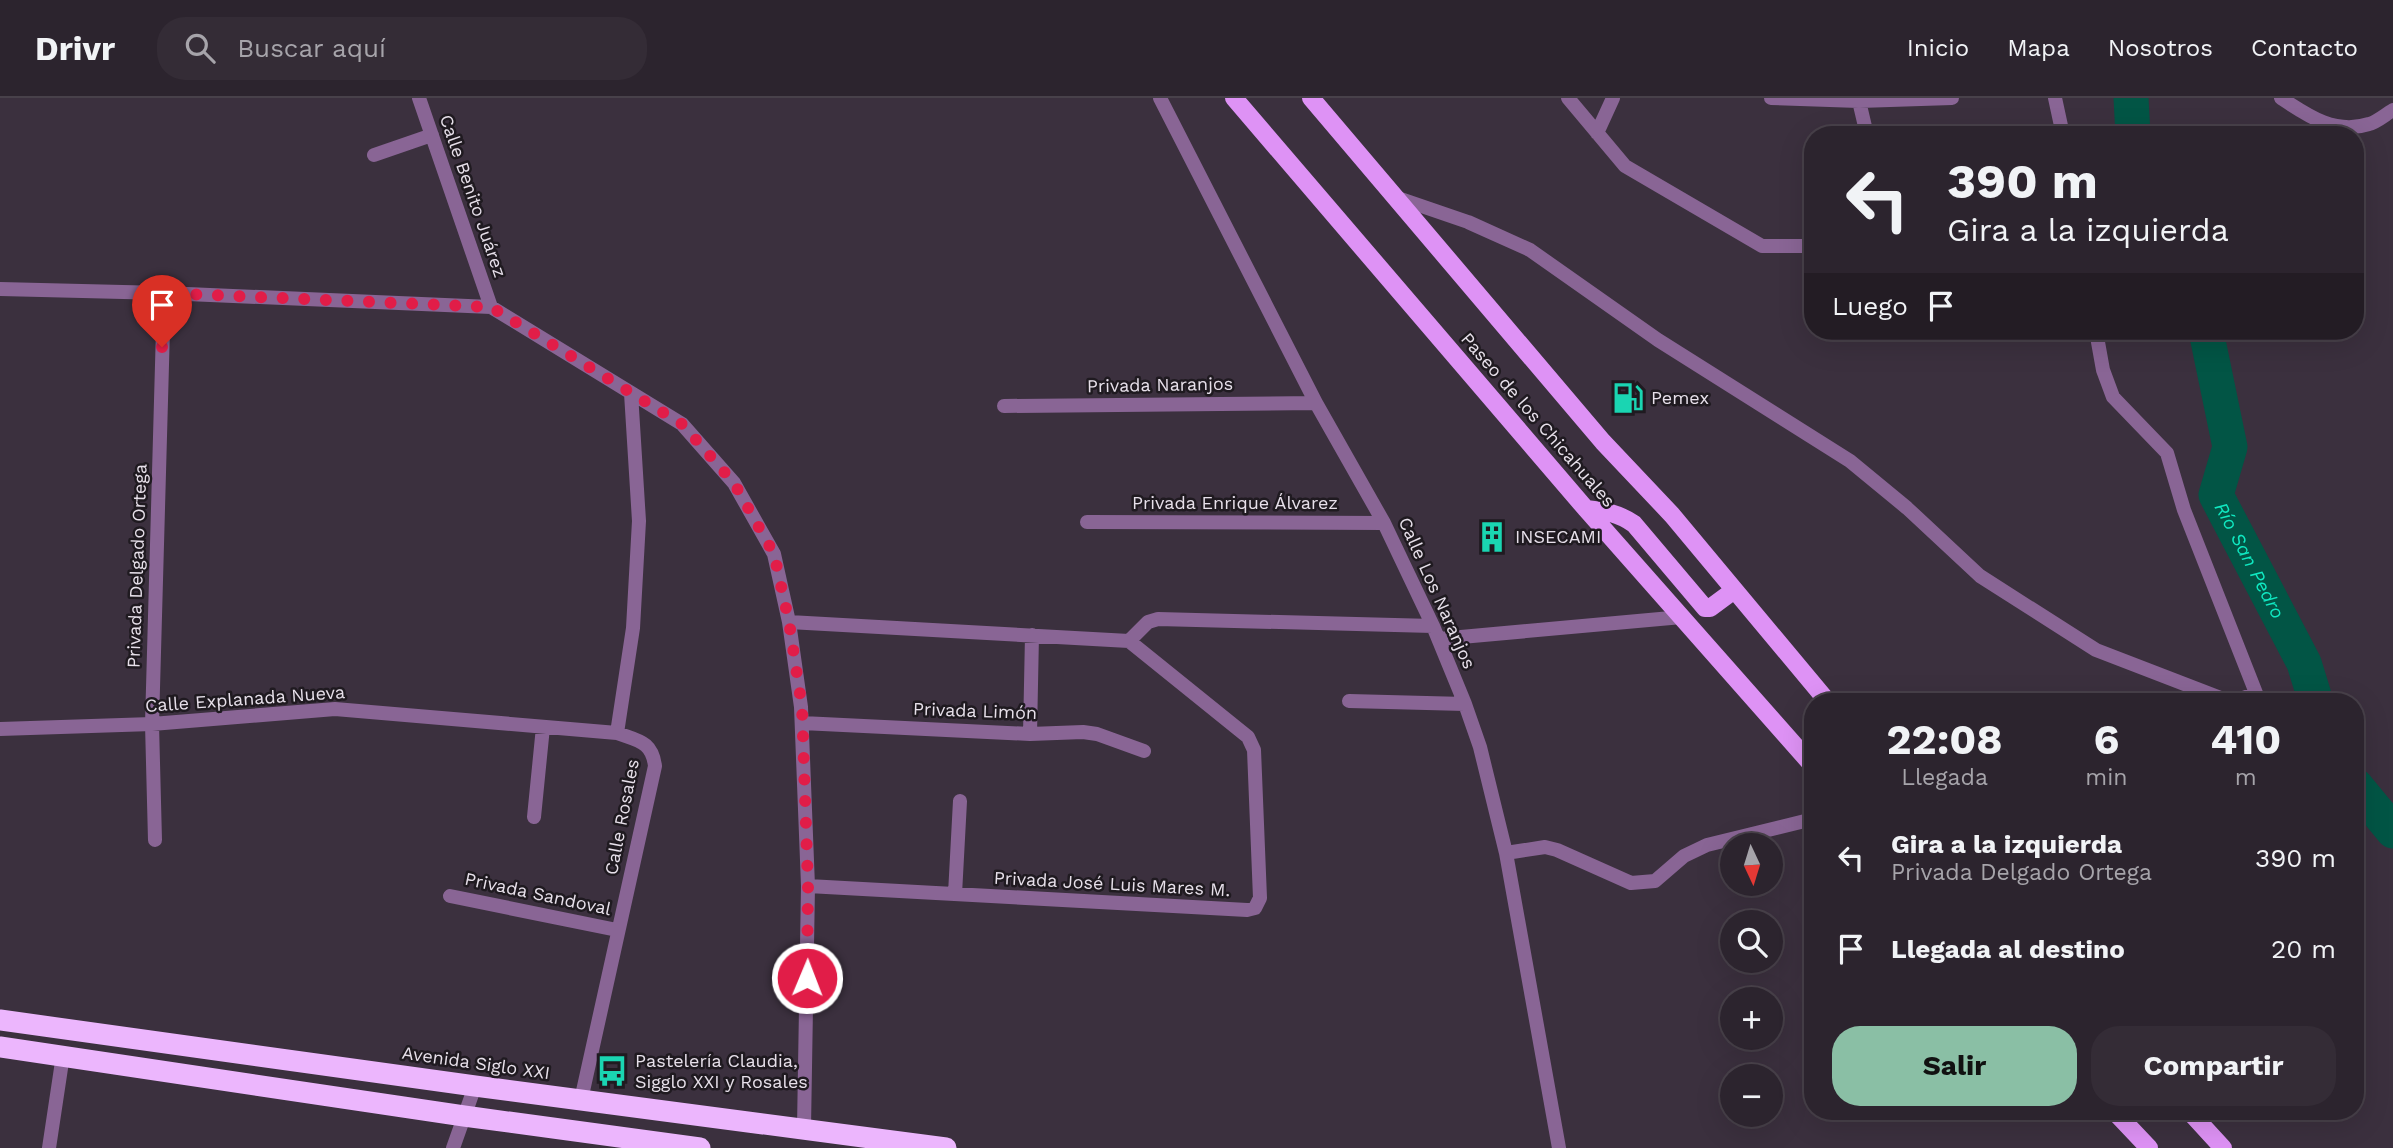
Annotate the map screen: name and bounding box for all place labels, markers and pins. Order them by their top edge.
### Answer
pin [132,275,192,347]
fuel station icon: Pemex [1611,381,1645,415]
place label: Pemex [1651,387,1709,408]
building icon: INSECAMI [1475,520,1509,554]
place label: INSECAMI [1515,526,1601,547]
place label: Pastelería Claudia, Sigglo XXI y Rosales [635,1050,808,1092]
bus stop icon: Pastelería Claudia, Sigglo XXI y Rosales [595,1054,629,1088]

